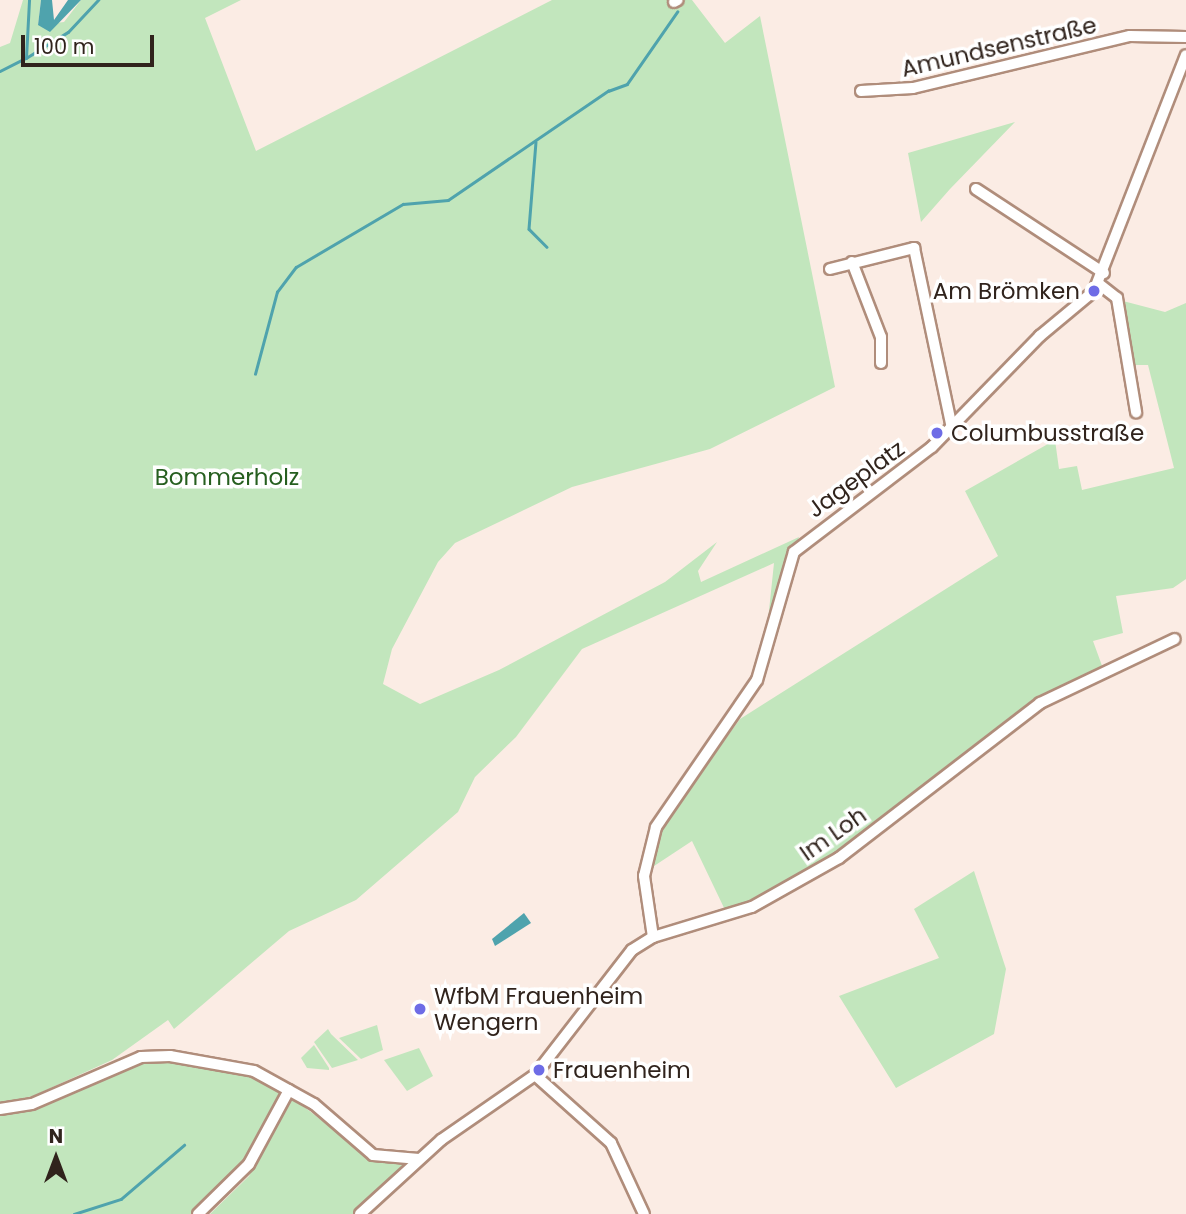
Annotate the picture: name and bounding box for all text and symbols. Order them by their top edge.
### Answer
street label: Amundsenstraße [899,11,1099,83]
scale bar [24,21,158,65]
text: 100 m [34,32,94,61]
place label: Am Brömken [933,277,1080,305]
marker: Am Brömken [1086,283,1102,299]
place label: Columbusstraße [951,419,1144,447]
marker: Columbusstraße [929,425,945,441]
street label: Jageplatz [802,435,910,523]
park label: Bommerholz [155,463,299,491]
street label: Im Loh [794,801,872,867]
place label: WfbM Frauenheim Wengern [434,982,643,1036]
marker: WfbM Frauenheim Wengern [412,1001,428,1017]
place label: Frauenheim [553,1056,691,1084]
marker: Frauenheim [531,1062,547,1078]
north arrow [21,1123,91,1193]
text: N [49,1123,63,1150]

